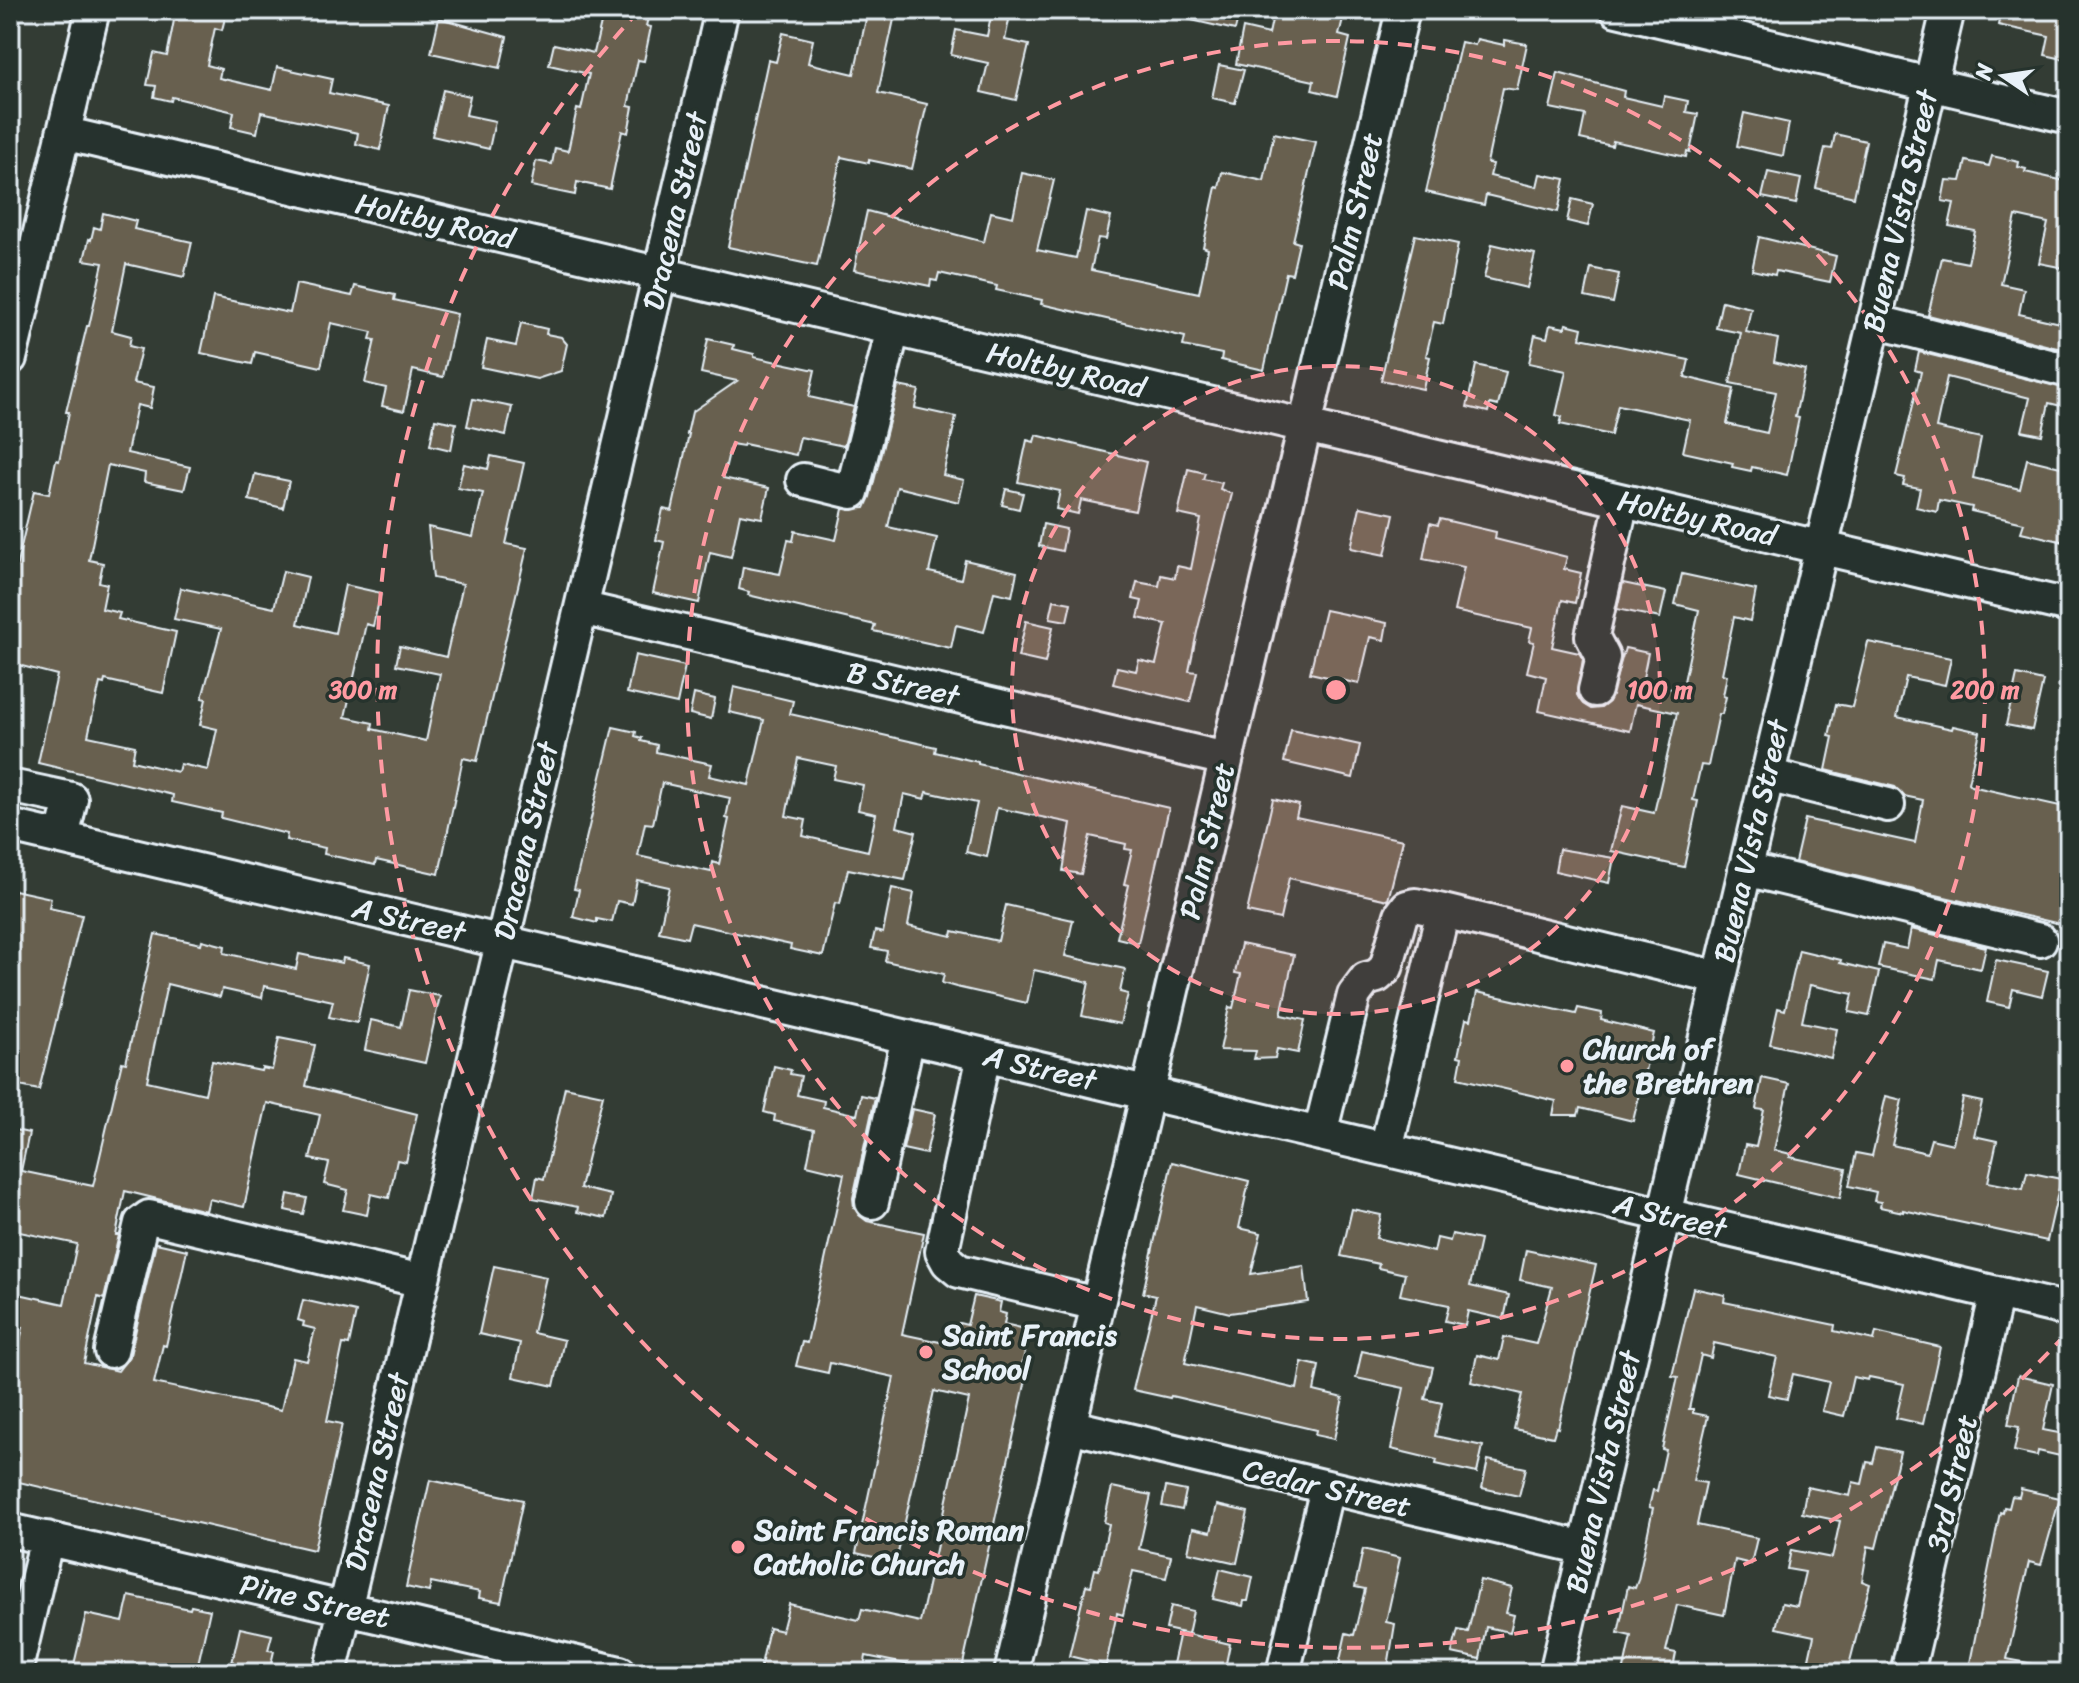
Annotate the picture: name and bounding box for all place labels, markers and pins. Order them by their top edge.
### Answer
centre of rings [1322,676,1350,704]
place label: Church of the Brethren [1582,1022,1754,1110]
marker: Church of the Brethren [1558,1057,1576,1075]
place label: Saint Francis School [941,1308,1117,1396]
marker: Saint Francis School [917,1343,935,1361]
place label: Saint Francis Roman Catholic Church [753,1503,1025,1591]
marker: Saint Francis Roman Catholic Church [729,1538,747,1556]

